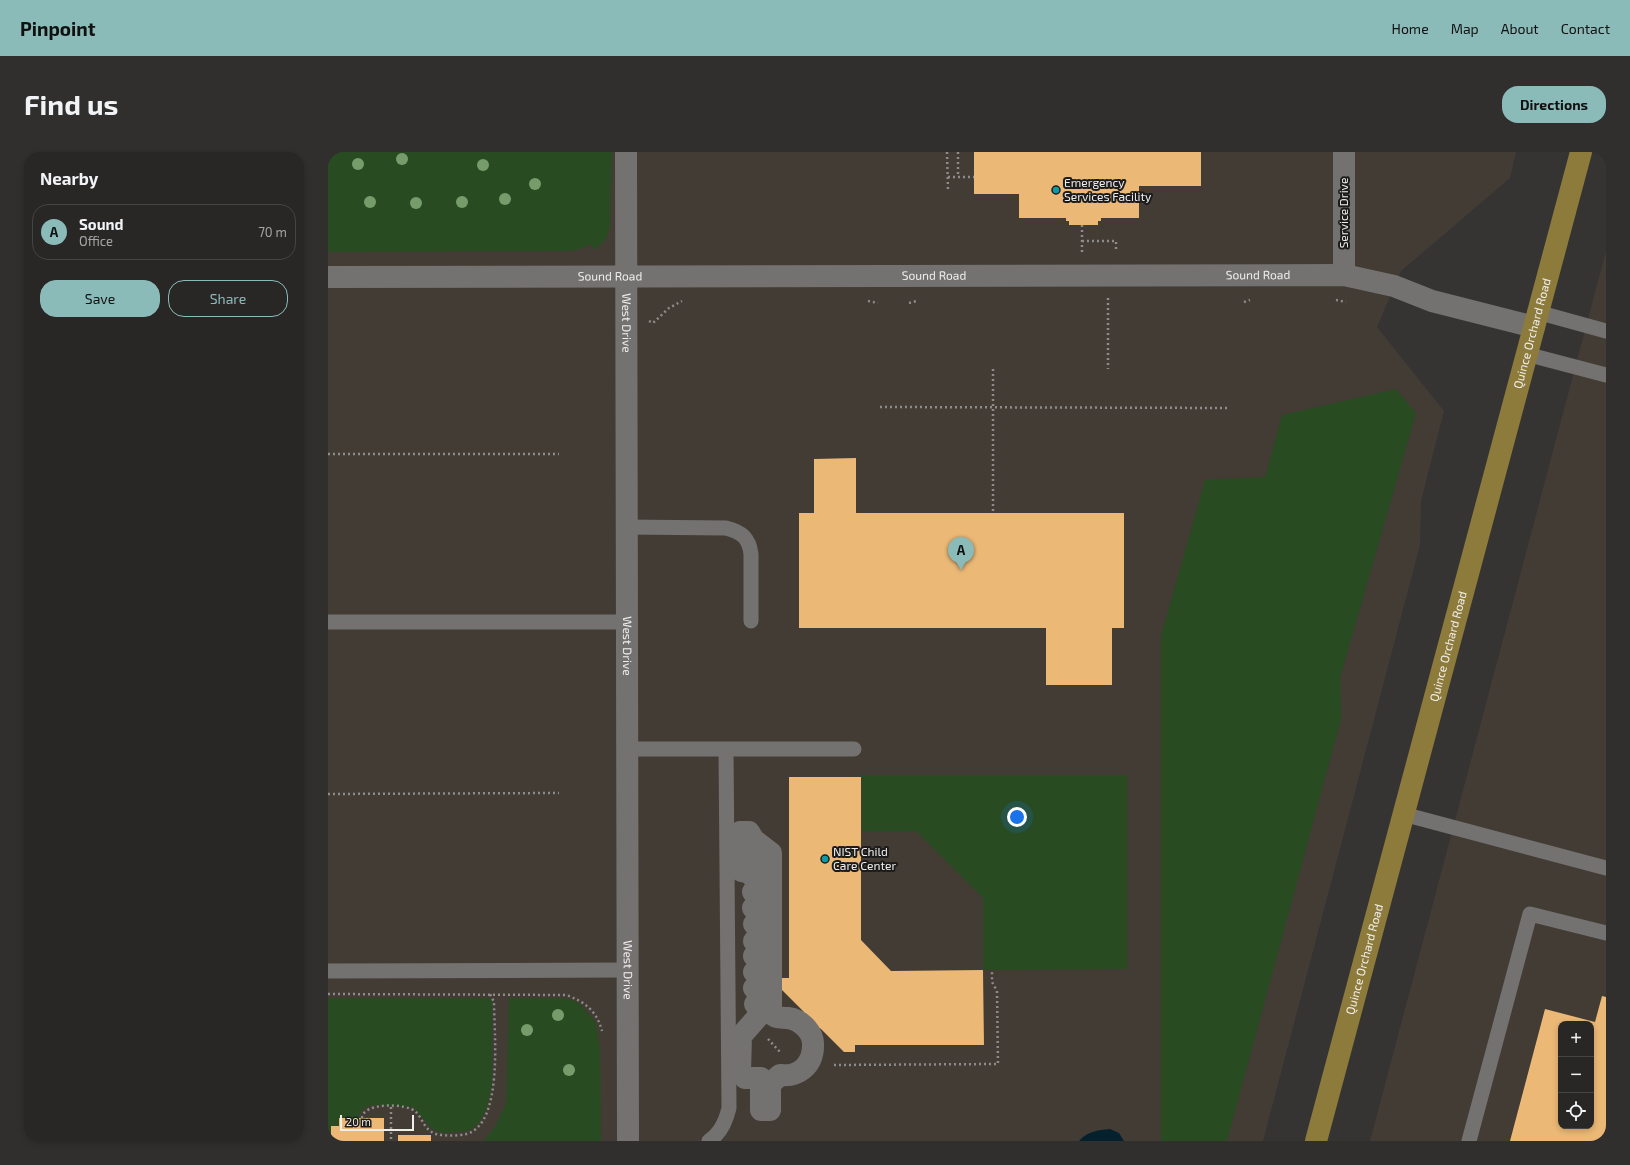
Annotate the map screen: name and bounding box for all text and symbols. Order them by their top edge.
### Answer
text: Pinpoint [20,17,95,40]
text: Home [1392,20,1429,37]
text: Map [1451,20,1479,37]
text: About [1501,20,1539,37]
text: Contact [1561,20,1610,37]
button: Directions [1502,86,1606,123]
text: Find us [24,87,118,121]
text: Nearby [40,168,98,188]
place label: Emergency Services Facility [1064,175,1152,203]
street label: Service Drive [1336,178,1350,248]
marker: Emergency Services Facility [1051,185,1061,195]
text: Sound [79,215,124,233]
text: A [50,224,58,240]
text: 70 m [258,224,287,240]
text: Office [79,233,113,249]
street label: Sound Road [1226,267,1290,281]
street label: Sound Road [578,268,642,283]
street label: Sound Road [902,268,966,282]
street label: Quince Orchard Road [1510,276,1553,390]
button: Save [40,280,160,317]
button: Share [168,280,288,317]
street label: West Drive [620,293,634,353]
pin: A [948,537,974,570]
street label: Quince Orchard Road [1426,589,1469,703]
street label: West Drive [621,616,635,676]
your location [1007,807,1027,827]
place label: NIST Child Care Center [833,844,896,872]
marker: NIST Child Care Center [820,854,830,864]
street label: Quince Orchard Road [1342,902,1385,1016]
street label: West Drive [622,940,636,1000]
map controls [1558,1021,1594,1129]
button: + [1558,1021,1594,1057]
button: − [1558,1057,1594,1093]
button: locate [1558,1093,1594,1129]
scale bar [340,1113,414,1132]
text: 20 m [346,1115,371,1128]

